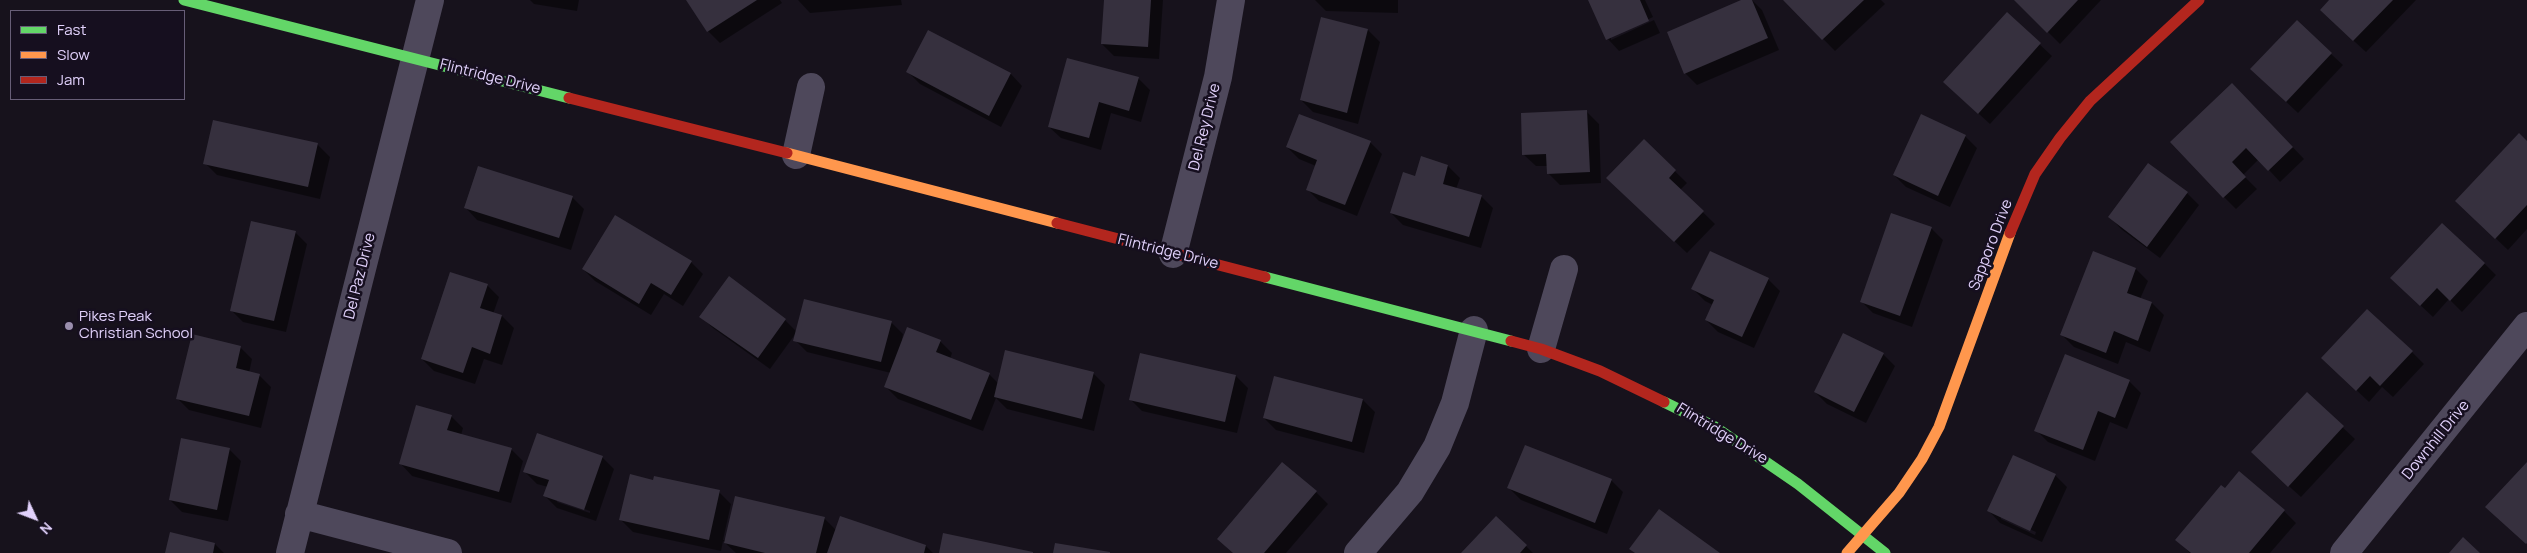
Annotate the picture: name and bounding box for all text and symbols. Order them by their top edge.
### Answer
legend [10,10,185,100]
text: Fast [57,19,86,40]
text: Slow [57,44,90,65]
street label: Flintridge Drive [438,56,542,98]
text: Jam [57,69,85,90]
street label: Del Rey Drive [1185,81,1225,173]
street label: Sapporo Drive [1965,197,2017,293]
street label: Del Paz Drive [341,231,379,321]
street label: Flintridge Drive [1116,231,1220,273]
place label: Pikes Peak Christian School [79,308,193,343]
marker: Pikes Peak Christian School [63,320,75,332]
street label: Downhill Drive [2399,397,2473,483]
street label: Flintridge Drive [1673,400,1771,468]
north arrow [10,493,60,543]
text: N [36,518,57,539]

